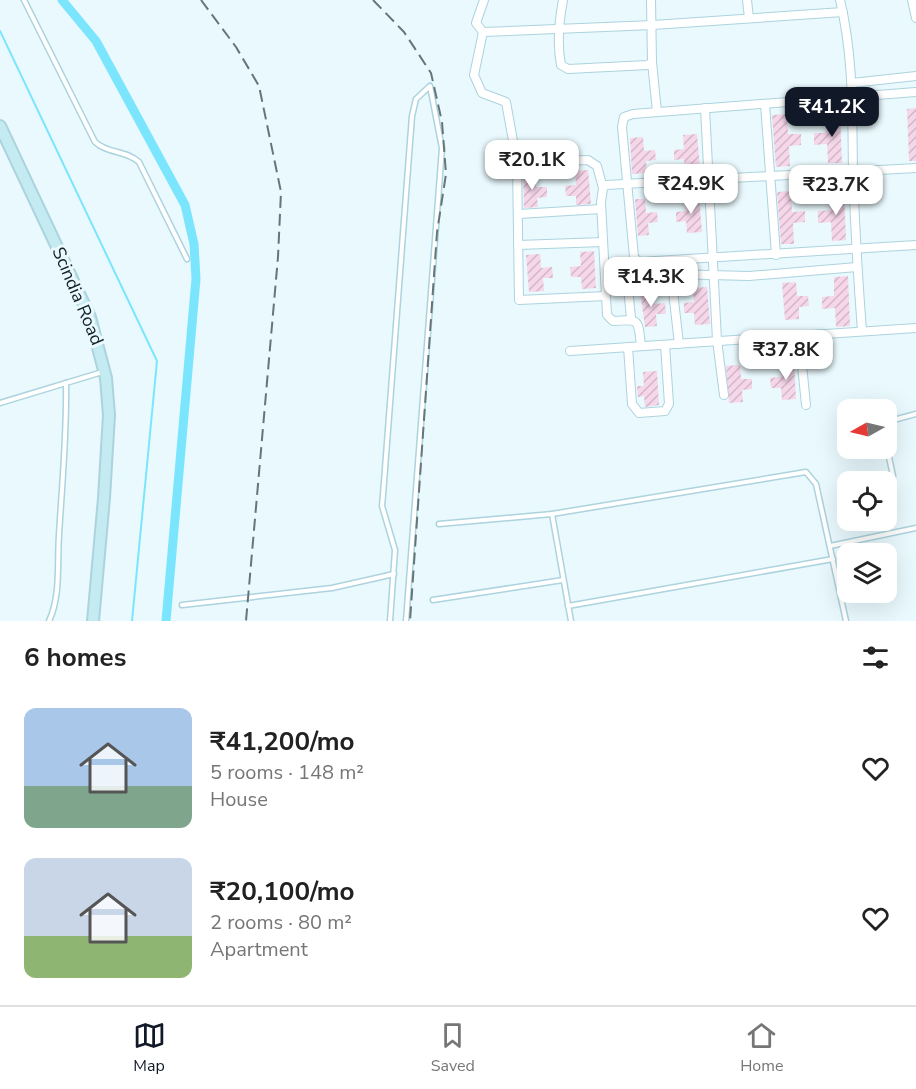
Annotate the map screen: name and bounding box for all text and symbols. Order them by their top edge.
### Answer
pin: ₹41.2K [783,87,881,138]
text: ₹41.2K [799,93,865,120]
pin: ₹20.1K [483,140,581,191]
text: ₹20.1K [499,146,565,173]
pin: ₹24.9K [642,164,740,215]
pin: ₹23.7K [787,165,885,216]
text: ₹24.9K [658,170,724,197]
text: ₹23.7K [803,171,869,198]
street label: Scindia Road [47,243,109,349]
pin: ₹14.3K [602,257,700,308]
text: ₹14.3K [618,263,684,290]
pin: ₹37.8K [737,330,835,381]
text: ₹37.8K [753,336,819,363]
north arrow [837,399,897,459]
map controls [837,399,897,603]
button: locate [837,471,897,531]
button: layers [837,543,897,603]
text: 6 homes [24,640,126,675]
icon: filters [859,641,892,674]
text: ₹41,200/mo [210,724,354,759]
icon: home [72,732,144,804]
icon: heart [859,752,892,785]
text: 5 rooms · 148 m² [210,759,364,786]
text: House [210,786,268,813]
text: ₹20,100/mo [210,874,354,909]
icon: home [72,882,144,954]
icon: heart [859,902,892,935]
text: 2 rooms · 80 m² [210,909,352,936]
text: Apartment [210,936,308,963]
tab: Map [133,1019,166,1077]
tab: Saved [431,1019,475,1077]
tab: Home [740,1019,783,1077]

